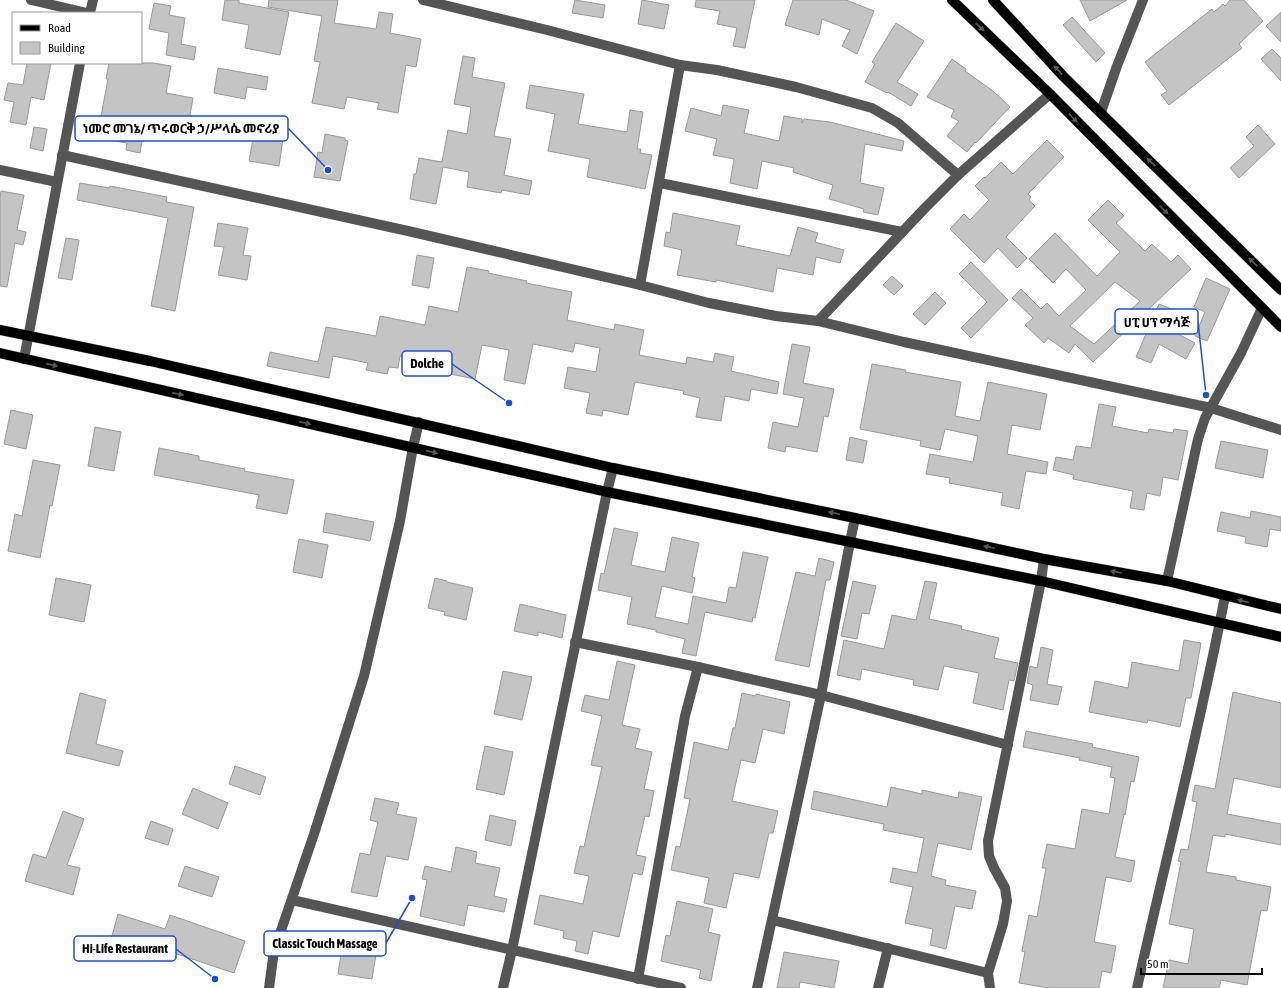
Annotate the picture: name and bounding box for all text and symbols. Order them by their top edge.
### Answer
legend [12,12,142,64]
text: Road [48,21,71,35]
one-way arrow [975,22,985,32]
text: Building [48,41,86,55]
one-way arrow [1053,65,1063,75]
one-way arrow [1068,113,1078,123]
callout: ነመሮ መገኔ/ ጥሩወርቅ ኃ/ሥላሴ መኖሪያ [75,116,288,141]
text: ነመሮ መገኔ/ ጥሩወርቅ ኃ/ሥላሴ መኖሪያ [83,121,279,136]
one-way arrow [1146,157,1156,166]
one-way arrow [1159,206,1169,215]
one-way arrow [1248,258,1258,267]
callout: ሀፒ ሀፕ ማሳጅ [1115,309,1198,334]
text: ሀፒ ሀፕ ማሳጅ [1124,315,1191,330]
callout: Dolche [402,351,452,376]
text: Dolche [410,356,444,371]
one-way arrow [46,362,58,368]
one-way arrow [172,391,185,397]
one-way arrow [299,420,311,426]
one-way arrow [426,449,438,455]
one-way arrow [828,510,840,516]
one-way arrow [983,543,995,549]
one-way arrow [1110,569,1122,575]
one-way arrow [1237,597,1249,603]
callout: Classic Touch Massage [264,931,386,956]
callout: Hi-Life Restaurant [74,936,176,961]
text: Classic Touch Massage [272,936,378,951]
text: Hi-Life Restaurant [82,941,168,956]
scale bar [1141,950,1262,976]
text: 50 m [1147,957,1169,971]

